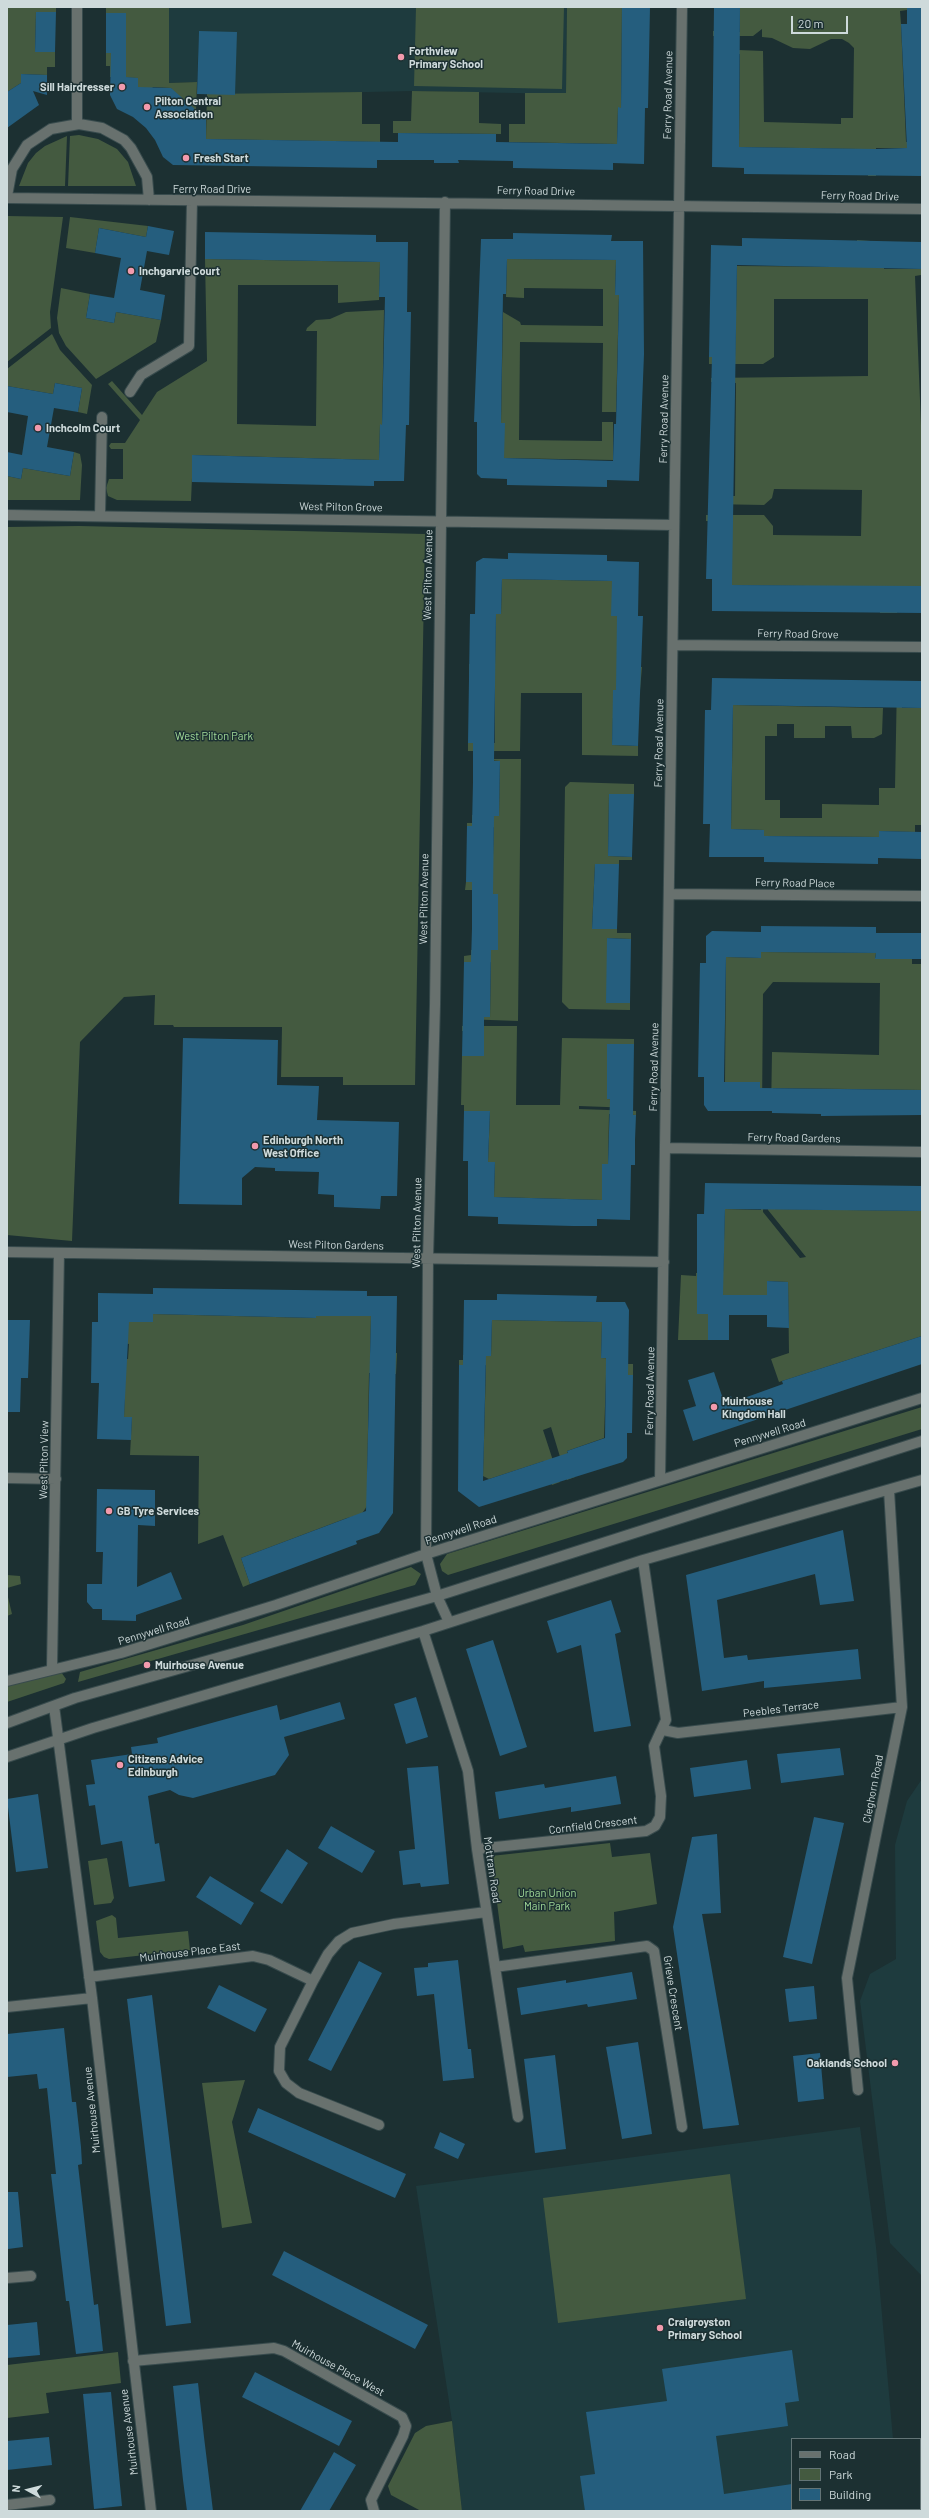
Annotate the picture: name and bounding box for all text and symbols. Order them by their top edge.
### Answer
scale bar [793,8,850,34]
text: 20 m [798,16,824,30]
place label: Forthview Primary School [409,44,483,70]
street label: Ferry Road Avenue [661,51,675,139]
marker: Forthview Primary School [396,52,406,62]
place label: Sill Hairdresser [40,80,114,94]
marker: Sill Hairdresser [117,82,127,92]
place label: Pilton Central Association [155,94,221,120]
marker: Pilton Central Association [142,102,152,112]
place label: Fresh Start [194,151,249,165]
marker: Fresh Start [181,153,191,163]
street label: Ferry Road Drive [173,182,251,196]
street label: Ferry Road Drive [497,184,575,198]
street label: Ferry Road Drive [821,189,899,203]
place label: Inchgarvie Court [139,264,220,278]
marker: Inchgarvie Court [126,266,136,276]
street label: Ferry Road Avenue [657,375,671,463]
place label: Inchcolm Court [46,421,120,435]
marker: Inchcolm Court [33,423,43,433]
street label: West Pilton Grove [299,500,383,514]
street label: West Pilton Avenue [421,529,435,621]
street label: Ferry Road Grove [757,627,839,641]
street label: Ferry Road Avenue [652,699,666,787]
park label: West Pilton Park [175,729,253,743]
street label: West Pilton Avenue [417,853,431,945]
street label: Ferry Road Place [755,876,835,890]
street label: Ferry Road Avenue [647,1023,661,1111]
street label: Ferry Road Gardens [747,1131,841,1145]
place label: Edinburgh North West Office [263,1133,343,1159]
marker: Edinburgh North West Office [250,1141,260,1151]
street label: West Pilton Avenue [410,1177,424,1269]
street label: West Pilton Gardens [288,1238,384,1252]
street label: Ferry Road Avenue [643,1347,657,1435]
place label: Muirhouse Kingdom Hall [722,1394,786,1420]
marker: Muirhouse Kingdom Hall [709,1402,719,1412]
street label: Pennywell Road [733,1416,807,1450]
street label: West Pilton View [37,1420,51,1500]
place label: GB Tyre Services [117,1504,199,1518]
marker: GB Tyre Services [104,1506,114,1516]
street label: Pennywell Road [424,1512,498,1548]
street label: Pennywell Road [117,1614,191,1648]
place label: Muirhouse Avenue [155,1658,244,1672]
marker: Muirhouse Avenue [142,1660,152,1670]
street label: Peebles Terrace [742,1698,820,1720]
place label: Citizens Advice Edinburgh [128,1752,203,1778]
street label: Cleghorn Road [860,1754,886,1824]
marker: Citizens Advice Edinburgh [115,1760,125,1770]
street label: Cornfield Crescent [548,1813,638,1837]
street label: Mottram Road [481,1836,503,1904]
park label: Urban Union Main Park [518,1886,576,1912]
street label: Muirhouse Place East [139,1939,241,1965]
street label: Grieve Crescent [661,1955,685,2031]
place label: Oaklands School [807,2056,887,2070]
marker: Oaklands School [890,2058,900,2068]
street label: Muirhouse Avenue [81,2066,103,2154]
place label: Craigroyston Primary School [668,2315,742,2341]
marker: Craigroyston Primary School [655,2323,665,2333]
street label: Muirhouse Place West [289,2337,387,2399]
street label: Muirhouse Avenue [117,2388,141,2476]
legend [791,2438,921,2510]
text: Road [829,2447,856,2461]
text: Park [829,2467,853,2481]
north arrow [8,2470,48,2510]
text: N [9,2484,22,2493]
text: Building [829,2487,871,2501]

